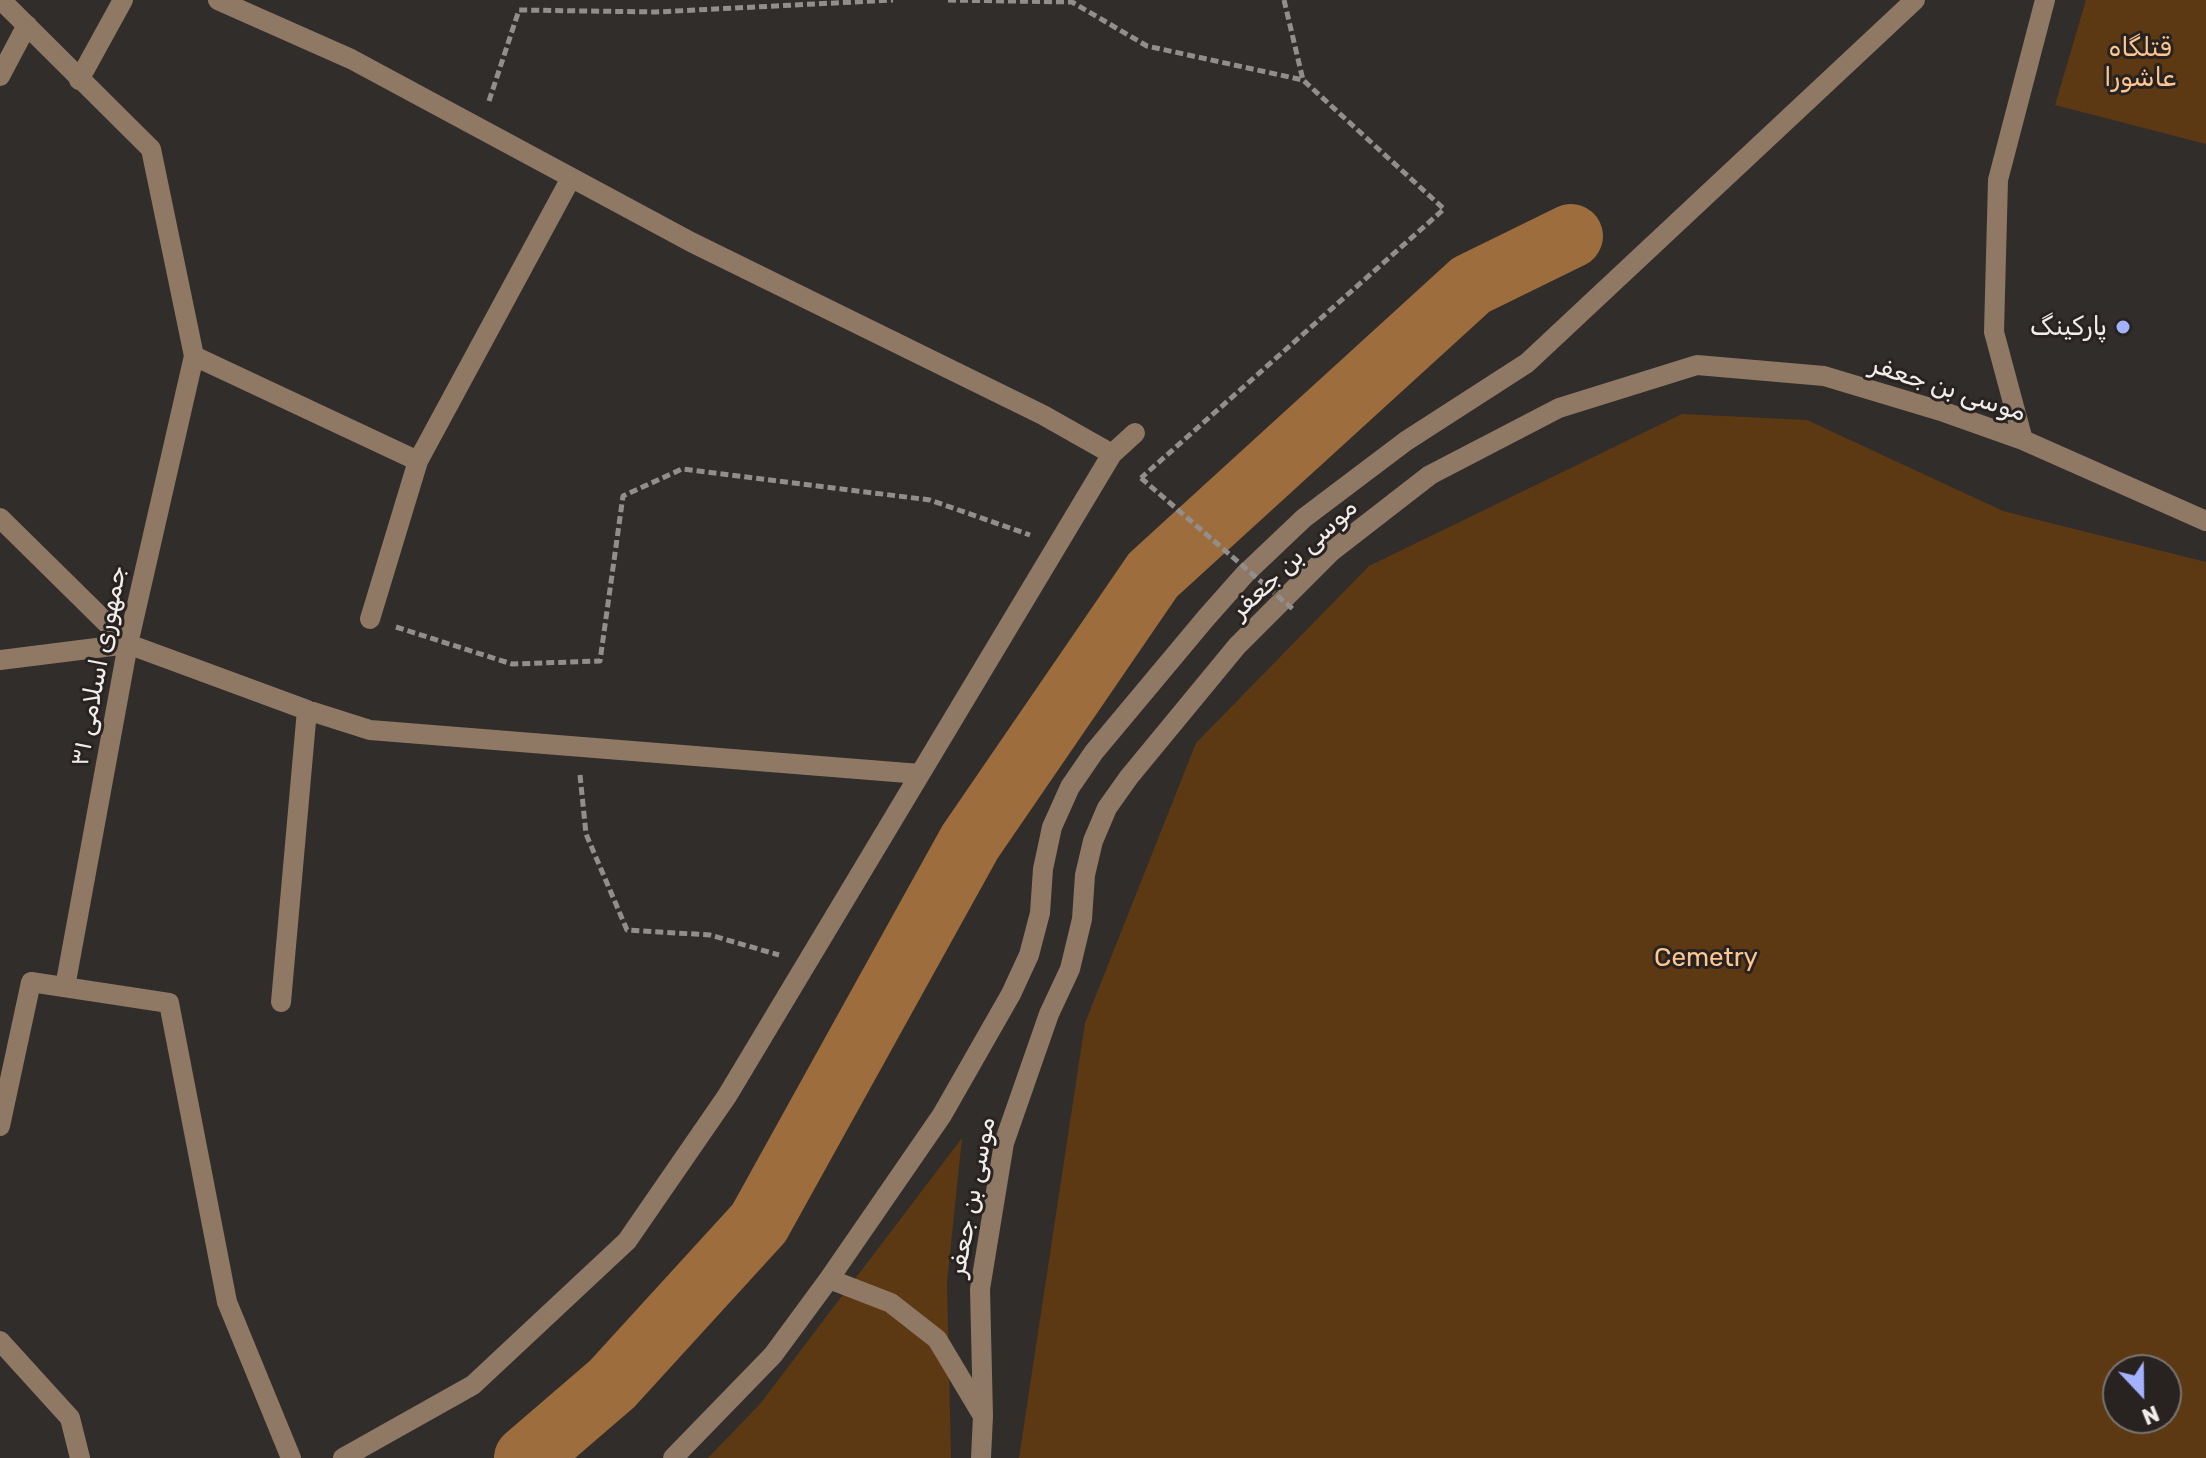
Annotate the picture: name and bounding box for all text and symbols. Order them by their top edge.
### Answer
park label: قتلگاه عاشورا [2104,32,2176,94]
place label: پارکینگ [2030,311,2107,343]
marker: پارکینگ [2114,318,2132,336]
street label: موسی بن جعفر [1866,349,2030,429]
street label: موسی بن جعفر [1224,492,1364,626]
street label: جمهوری اسلامی ۳۱ [64,563,134,769]
park label: Cemetry [1654,942,1758,974]
street label: موسی بن جعفر [941,1114,1003,1280]
north arrow [2102,1354,2182,1434]
text: N [2138,1399,2163,1430]

